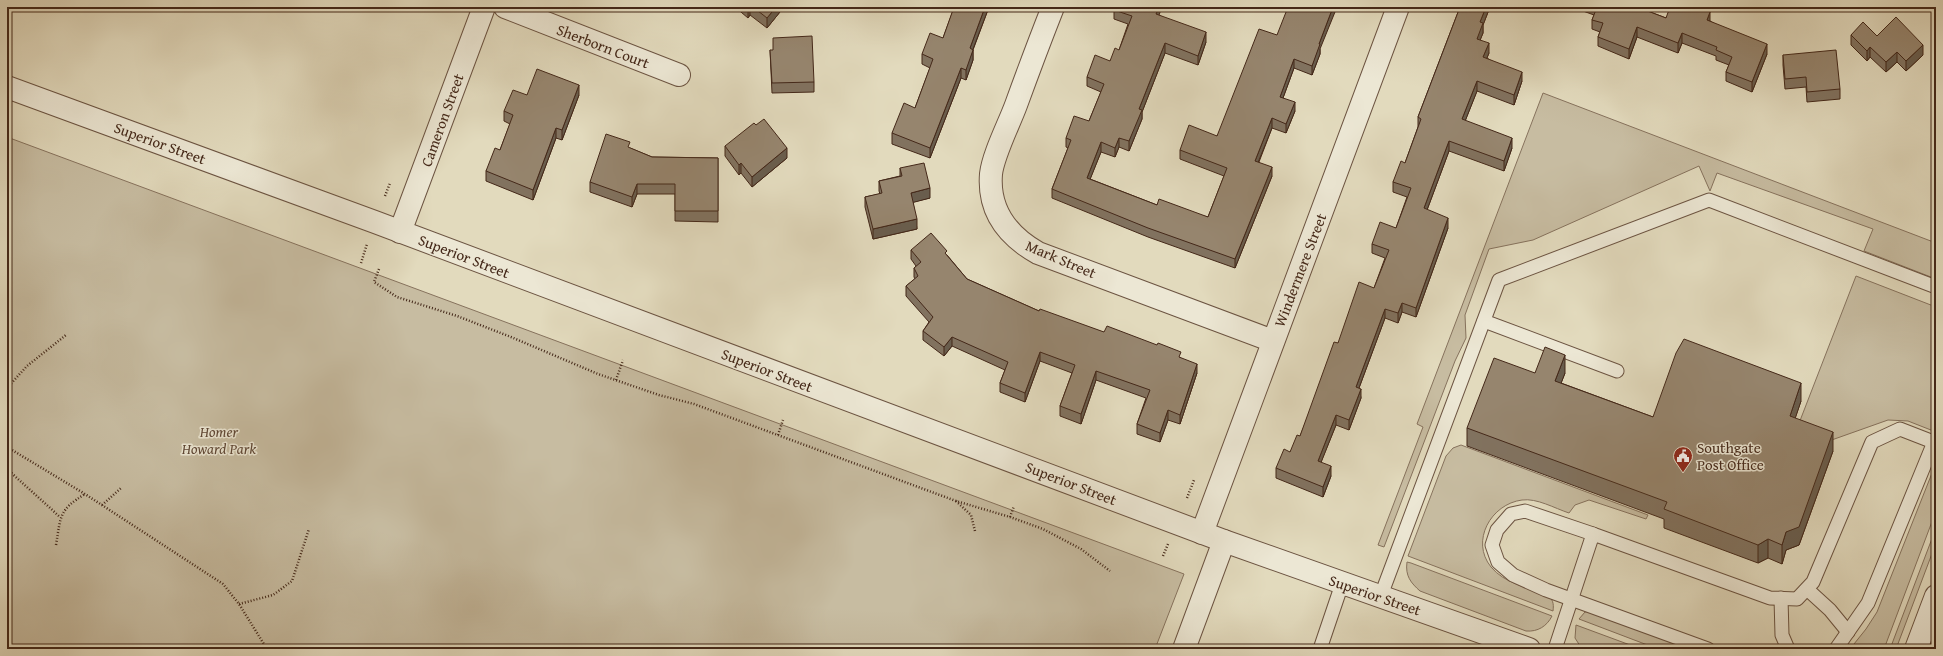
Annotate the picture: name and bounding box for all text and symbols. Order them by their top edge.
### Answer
street label: Sherborn Court [554,19,653,74]
street label: Cameron Street [415,70,469,170]
street label: Superior Street [111,117,209,170]
street label: Windermere Street [1269,210,1332,330]
street label: Superior Street [415,229,513,283]
street label: Mark Street [1023,235,1100,283]
street label: Superior Street [718,343,816,397]
park label: Homer Howard Park [181,421,256,459]
place label: Southgate Post Office [1697,437,1764,475]
public building icon: Southgate Post Office [1672,445,1694,473]
street label: Superior Street [1022,456,1120,510]
street label: Superior Street [1326,569,1424,621]

